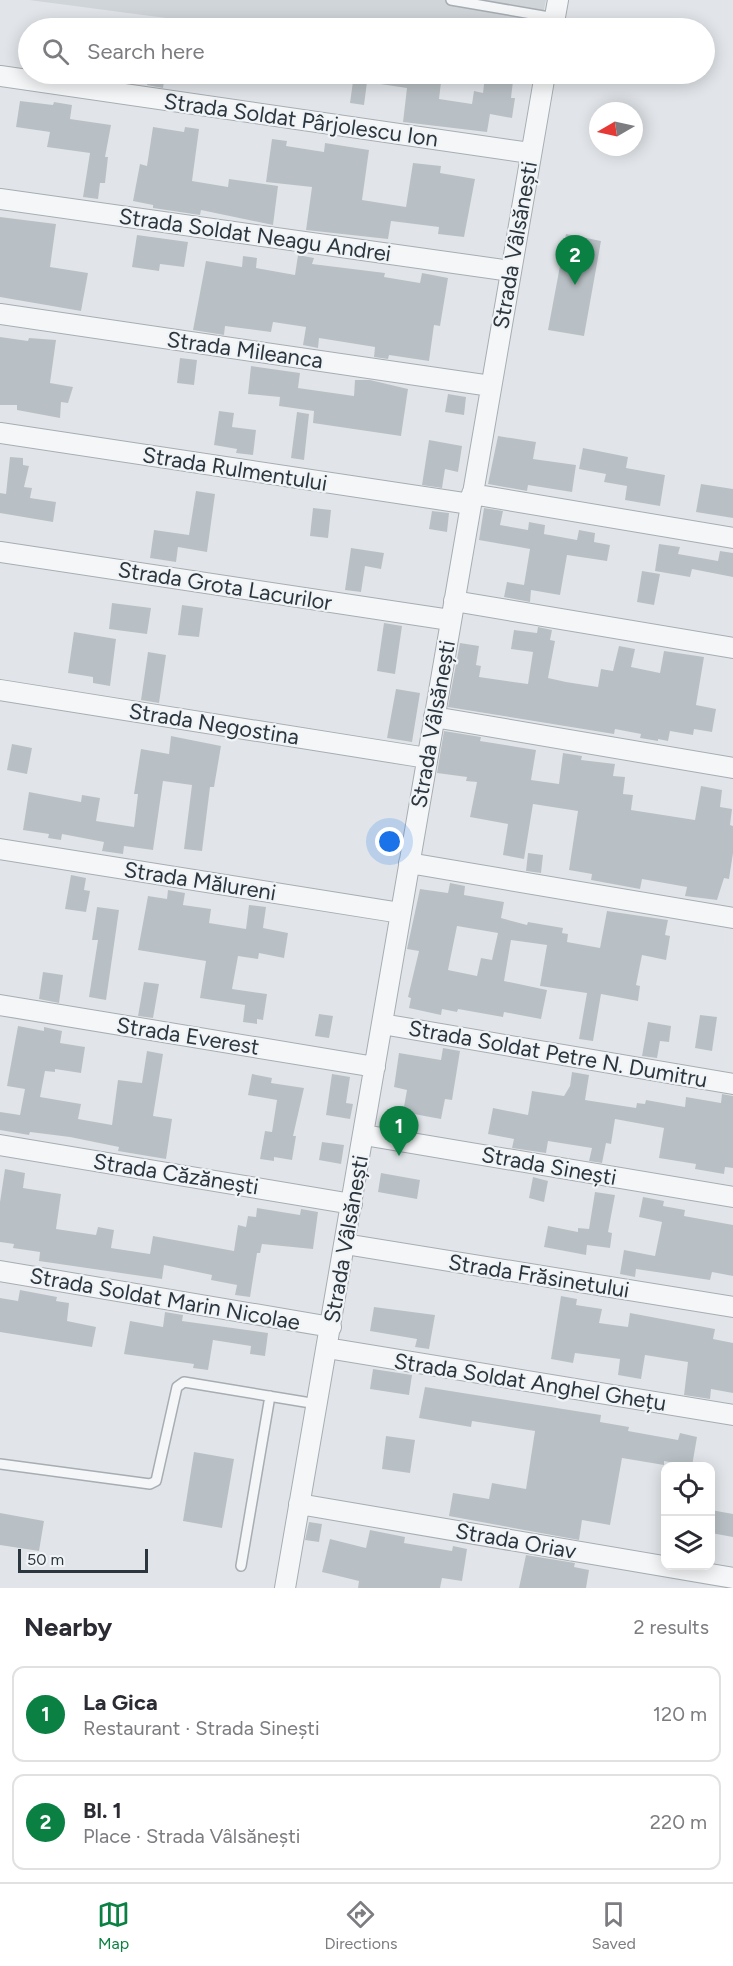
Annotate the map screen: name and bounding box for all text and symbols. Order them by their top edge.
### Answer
search box [18,18,715,84]
icon: search [39,35,72,68]
text: Search here [87,38,205,65]
street label: Strada Soldat Pârjolescu Ion [162,87,440,153]
north arrow [589,102,643,156]
street label: Strada Vâlsănești [487,159,543,331]
street label: Strada Soldat Neagu Andrei [117,203,393,267]
pin: 2 [556,236,594,285]
street label: Strada Mileanca [165,326,325,374]
street label: Strada Rulmentului [141,441,329,497]
street label: Strada Grota Lacurilor [116,556,334,616]
street label: Strada Vâlsănești [405,638,461,810]
street label: Strada Negostina [127,697,301,751]
your location [375,827,404,856]
street label: Strada Mălureni [122,856,278,906]
street label: Strada Everest [115,1011,261,1061]
street label: Strada Soldat Petre N. Dumitru [406,1014,710,1094]
pin: 1 [380,1106,418,1156]
street label: Strada Sinești [479,1141,619,1191]
street label: Strada Căzănești [91,1148,261,1200]
street label: Strada Vâlsănești [318,1153,374,1325]
street label: Strada Frăsinetului [447,1248,631,1304]
street label: Strada Soldat Marin Nicolae [28,1262,302,1336]
street label: Strada Soldat Anghel Ghețu [392,1347,668,1417]
map controls [661,1462,715,1570]
button: locate [661,1462,715,1516]
button: layers [661,1516,715,1570]
street label: Strada Oriav [454,1517,579,1565]
scale bar [18,1546,148,1574]
text: 50 m [27,1550,64,1569]
text: Nearby [24,1611,112,1643]
text: 2 results [633,1615,709,1639]
text: La Gica [83,1689,158,1716]
text: 1 [41,1702,50,1726]
text: 120 m [653,1702,707,1726]
text: Restaurant · Strada Sinești [83,1716,320,1740]
text: Bl. 1 [83,1797,122,1824]
text: 2 [40,1810,51,1834]
text: 220 m [650,1810,707,1834]
text: Place · Strada Vâlsănești [83,1824,300,1848]
tab: Map [97,1898,130,1953]
tab: Directions [324,1898,397,1953]
tab: Saved [592,1898,636,1953]

